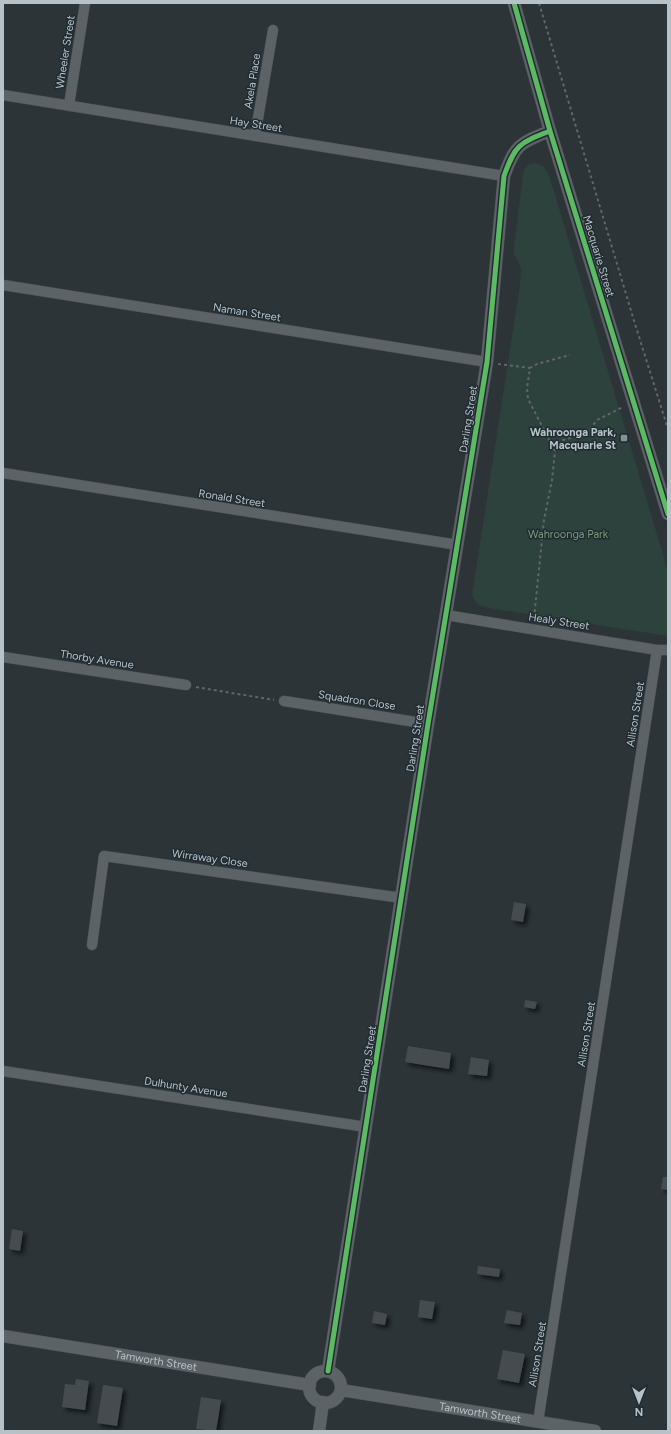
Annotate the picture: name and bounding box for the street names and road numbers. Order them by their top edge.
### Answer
street label: Wheeler Street [53,14,78,90]
street label: Akela Place [242,53,263,110]
street label: Hay Street [229,114,283,135]
street label: Macquarie Street [580,214,617,299]
street label: Naman Street [212,301,282,324]
street label: Darling Street [457,384,480,454]
street label: Ronald Street [198,487,266,510]
street label: Healy Street [527,610,590,633]
street label: Thorby Avenue [59,647,135,672]
street label: Allison Street [624,680,647,748]
street label: Squadron Close [317,688,397,713]
street label: Darling Street [404,703,427,773]
street label: Wirraway Close [171,847,249,870]
street label: Allison Street [575,1000,598,1068]
street label: Darling Street [356,1024,379,1094]
street label: Dulhunty Avenue [143,1074,229,1101]
street label: Allison Street [526,1320,549,1388]
street label: Tamworth Street [114,1348,198,1374]
street label: Tamworth Street [438,1400,522,1426]

